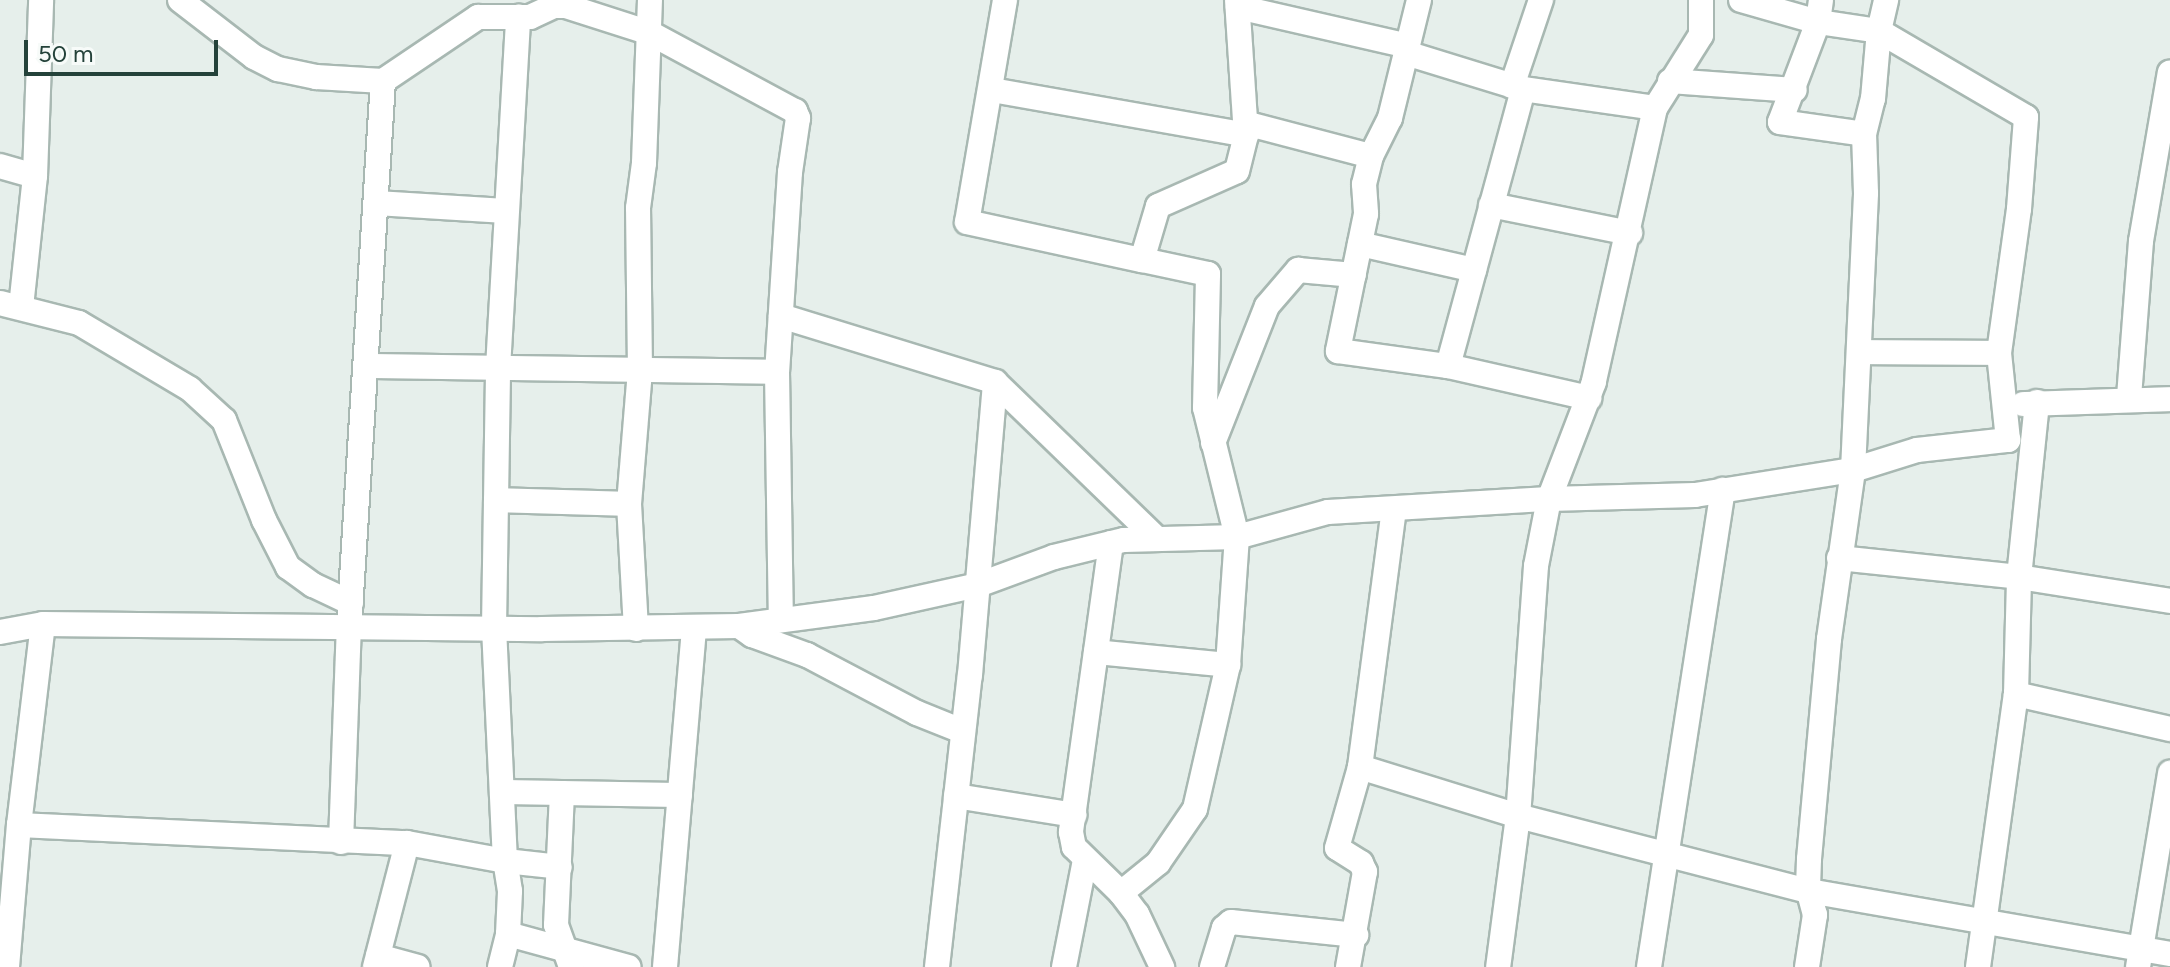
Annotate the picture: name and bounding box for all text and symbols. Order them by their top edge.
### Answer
scale bar [28,24,222,74]
text: 50 m [38,39,94,68]

